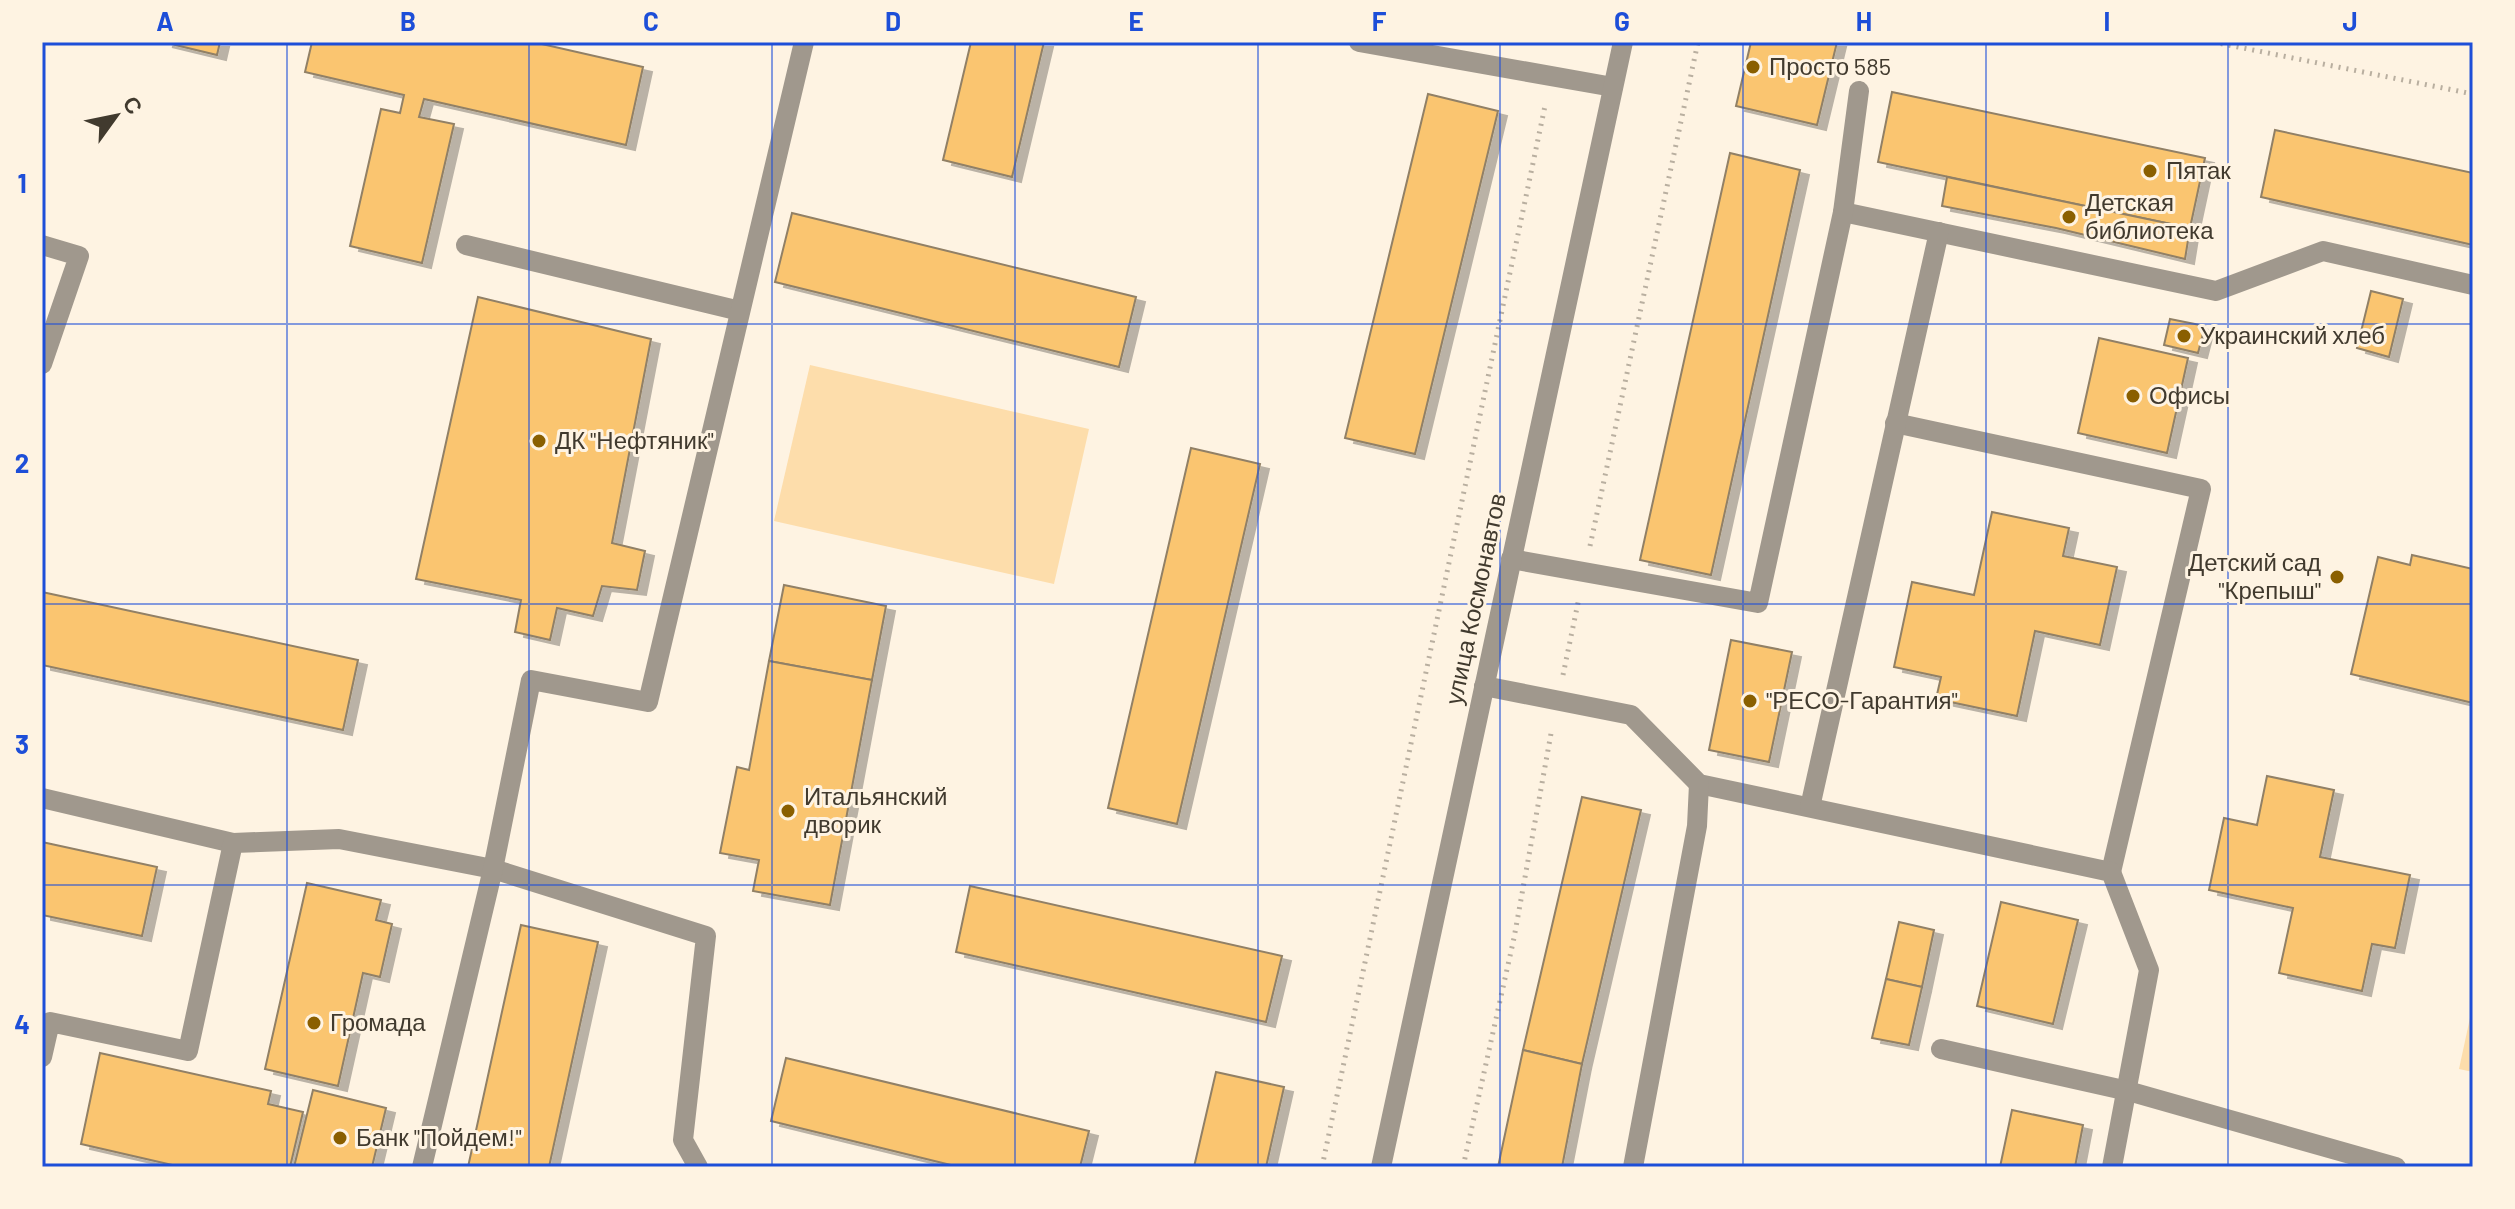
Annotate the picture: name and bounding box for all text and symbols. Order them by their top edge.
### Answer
text: A [156,5,174,36]
text: B [400,5,416,36]
text: C [643,5,659,36]
text: D [885,5,901,36]
text: E [1128,5,1144,36]
text: F [1372,5,1387,36]
text: G [1614,5,1630,36]
text: H [1856,5,1872,36]
text: I [2104,5,2110,36]
text: J [2342,5,2358,36]
place label: Просто 585 [1769,51,1891,80]
marker: Просто 585 [1744,58,1762,76]
north arrow [76,76,156,156]
text: С [118,91,149,118]
place label: Пятак [2166,155,2231,184]
marker: Пятак [2141,162,2159,180]
text: 1 [17,167,27,198]
place label: Детская библиотека [2085,187,2214,244]
marker: Детская библиотека [2060,208,2078,226]
place label: Украинский хлеб [2200,320,2385,349]
marker: Украинский хлеб [2175,327,2193,345]
place label: Офисы [2149,380,2230,409]
marker: Офисы [2124,387,2142,405]
place label: ДК "Нефтяник" [555,425,714,454]
marker: ДК "Нефтяник" [530,432,548,450]
text: 2 [15,447,29,478]
street label: улица Космонавтов [1438,490,1511,707]
place label: Детский сад "Крепыш" [2188,547,2321,604]
marker: Детский сад "Крепыш" [2328,568,2346,586]
place label: "РЕСО-Гарантия" [1766,685,1958,714]
marker: "РЕСО-Гарантия" [1741,692,1759,710]
text: 3 [15,728,29,759]
place label: Итальянский дворик [804,781,947,838]
marker: Итальянский дворик [779,802,797,820]
place label: Громада [330,1007,426,1036]
text: 4 [14,1008,30,1039]
marker: Громада [305,1014,323,1032]
place label: Банк "Пойдем!" [356,1122,522,1151]
marker: Банк "Пойдем!" [331,1129,349,1147]

